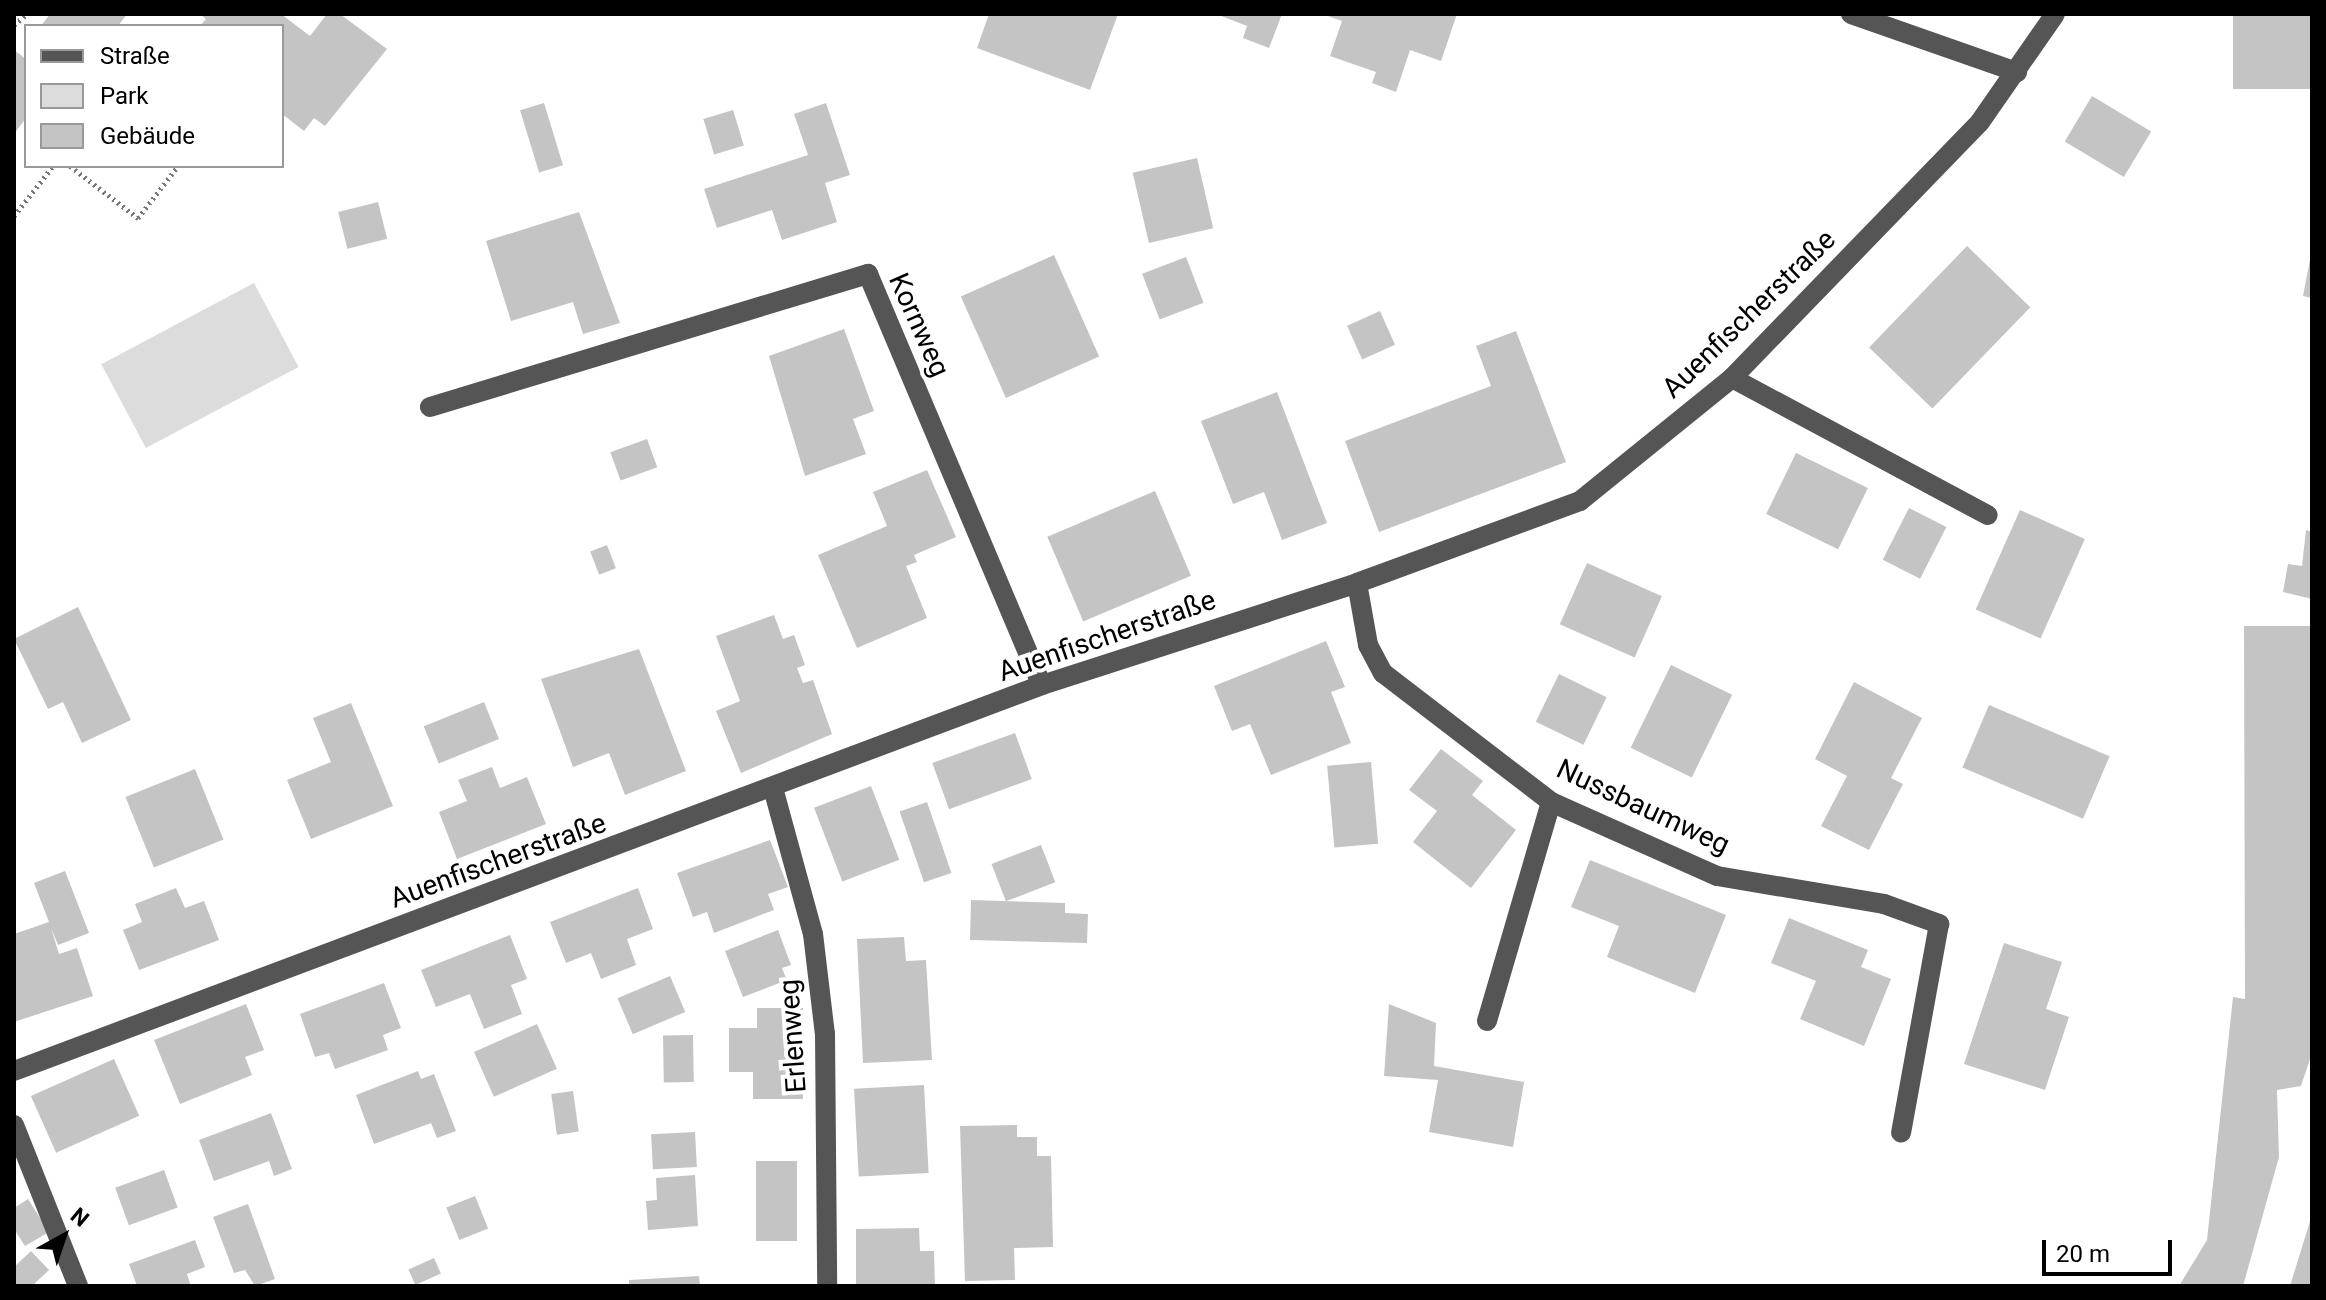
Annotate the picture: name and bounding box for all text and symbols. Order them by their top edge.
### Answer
legend [24,24,284,168]
text: Straße [100,42,170,70]
text: Park [100,82,148,110]
text: Gebäude [100,122,195,150]
street label: Auenfischerstraße [1655,223,1843,405]
street label: Kornweg [881,268,957,382]
street label: Auenfischerstraße [994,583,1220,689]
street label: Nussbaumweg [1551,752,1735,862]
street label: Auenfischerstraße [385,806,611,916]
street label: Erlenweg [772,978,814,1094]
north arrow [24,1196,104,1276]
text: N [66,1203,94,1232]
scale bar [2046,1224,2176,1274]
text: 20 m [2056,1240,2110,1268]

